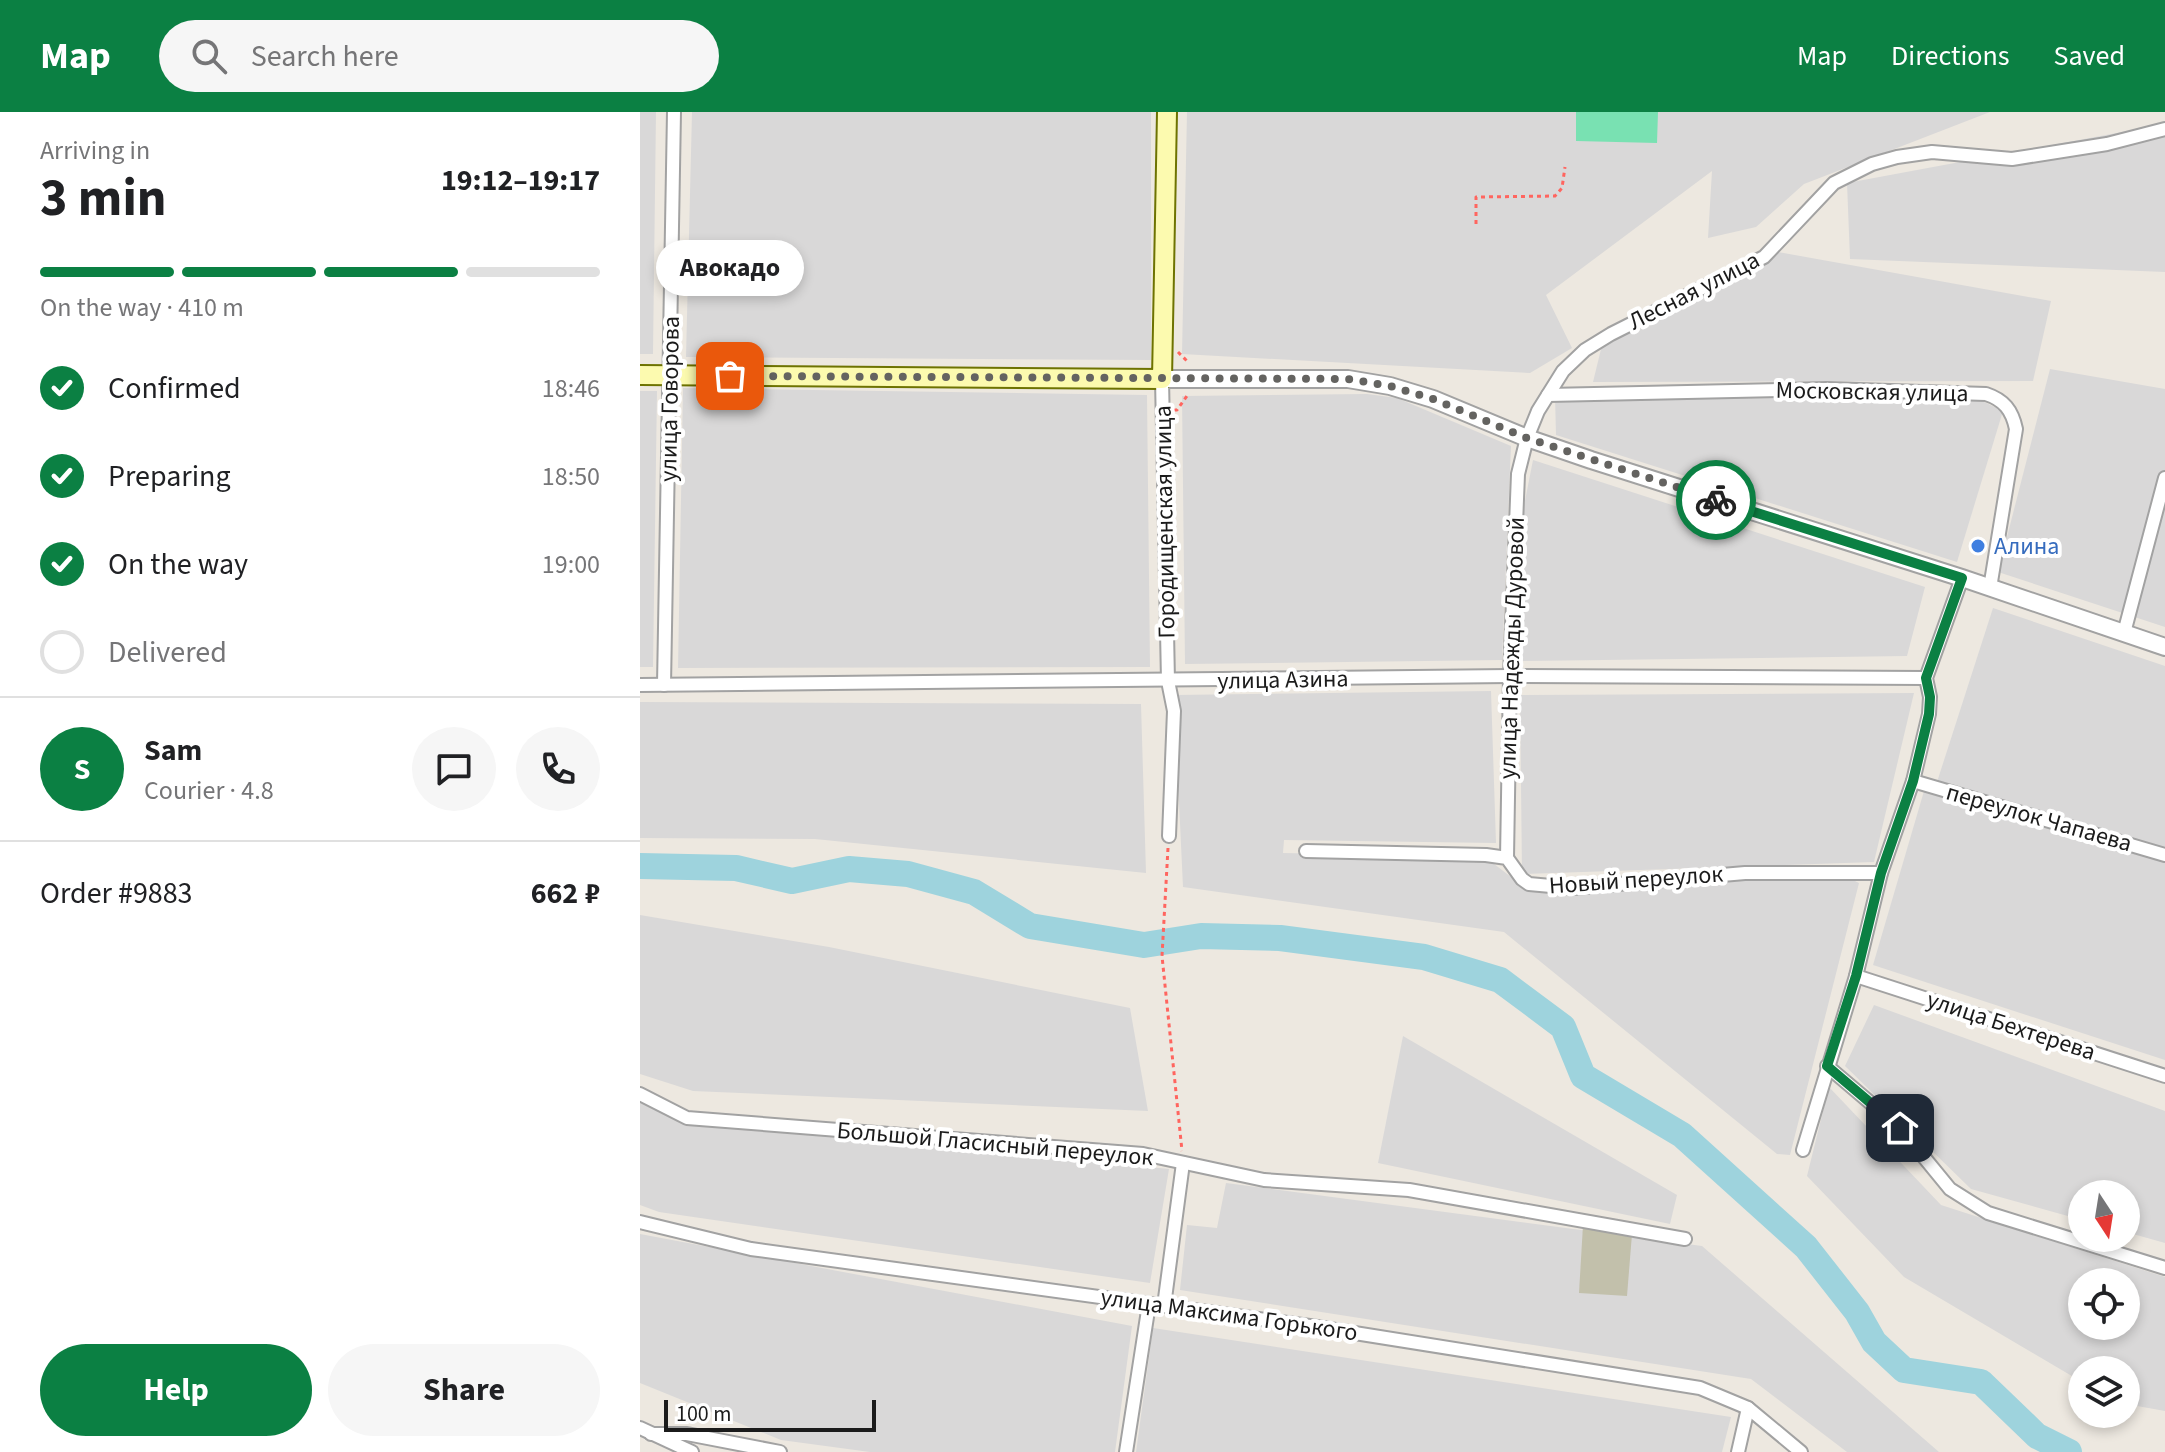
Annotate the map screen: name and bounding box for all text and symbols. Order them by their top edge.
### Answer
search box [159,20,719,92]
text: Map [40,29,111,83]
icon: search [187,34,231,78]
text: Search here [251,35,399,78]
text: Map [1797,36,1847,76]
text: Directions [1891,36,2010,76]
text: Saved [2054,36,2125,76]
text: Arriving in [40,132,150,169]
text: 19:12–19:17 [441,159,600,202]
text: 3 min [40,162,167,236]
callout: Авокадо [656,240,804,296]
street label: Лесная улица [1622,243,1766,339]
text: Авокадо [680,249,780,286]
text: On the way · 410 m [40,289,244,326]
street label: улица Говорова [651,316,689,482]
pin [696,342,764,410]
icon: bag [708,354,752,398]
icon: check [40,366,84,410]
text: Confirmed [108,367,241,410]
text: 18:46 [542,370,600,407]
street label: Московская улица [1775,373,1969,411]
street label: Городищенская улица [1145,405,1185,639]
icon: check [40,454,84,498]
text: Preparing [108,455,231,498]
text: 18:50 [542,458,600,495]
courier [1676,460,1756,540]
icon: bike [1694,478,1738,522]
street label: улица Надежды Дуровой [1490,516,1534,780]
place label: Алина [1994,529,2059,564]
marker: Алина [1969,537,1987,555]
icon: check [40,542,84,586]
text: On the way [108,543,248,586]
text: 19:00 [542,546,600,583]
text: Delivered [108,631,227,674]
street label: улица Азина [1217,661,1349,699]
button: chat [412,727,496,811]
button: phone [516,727,600,811]
text: Sam [144,729,202,772]
text: S [74,748,90,791]
text: Courier · 4.8 [144,772,274,809]
street label: переулок Чапаева [1942,775,2136,861]
street label: Новый переулок [1548,856,1724,904]
text: Order #9883 [40,872,193,915]
text: 662 ₽ [531,872,600,915]
street label: улица Бехтерева [1922,982,2100,1070]
pin [1866,1094,1934,1162]
icon: home [1878,1106,1922,1150]
street label: Большой Гласисный переулок [835,1113,1155,1175]
north arrow [2068,1180,2140,1252]
map controls [2068,1180,2140,1428]
button: locate [2068,1268,2140,1340]
street label: улица Максима Горького [1098,1280,1360,1350]
button: Help [40,1344,312,1436]
button: Share [328,1344,600,1436]
button: layers [2068,1356,2140,1428]
scale bar [664,1396,876,1432]
text: 100 m [676,1398,731,1430]

